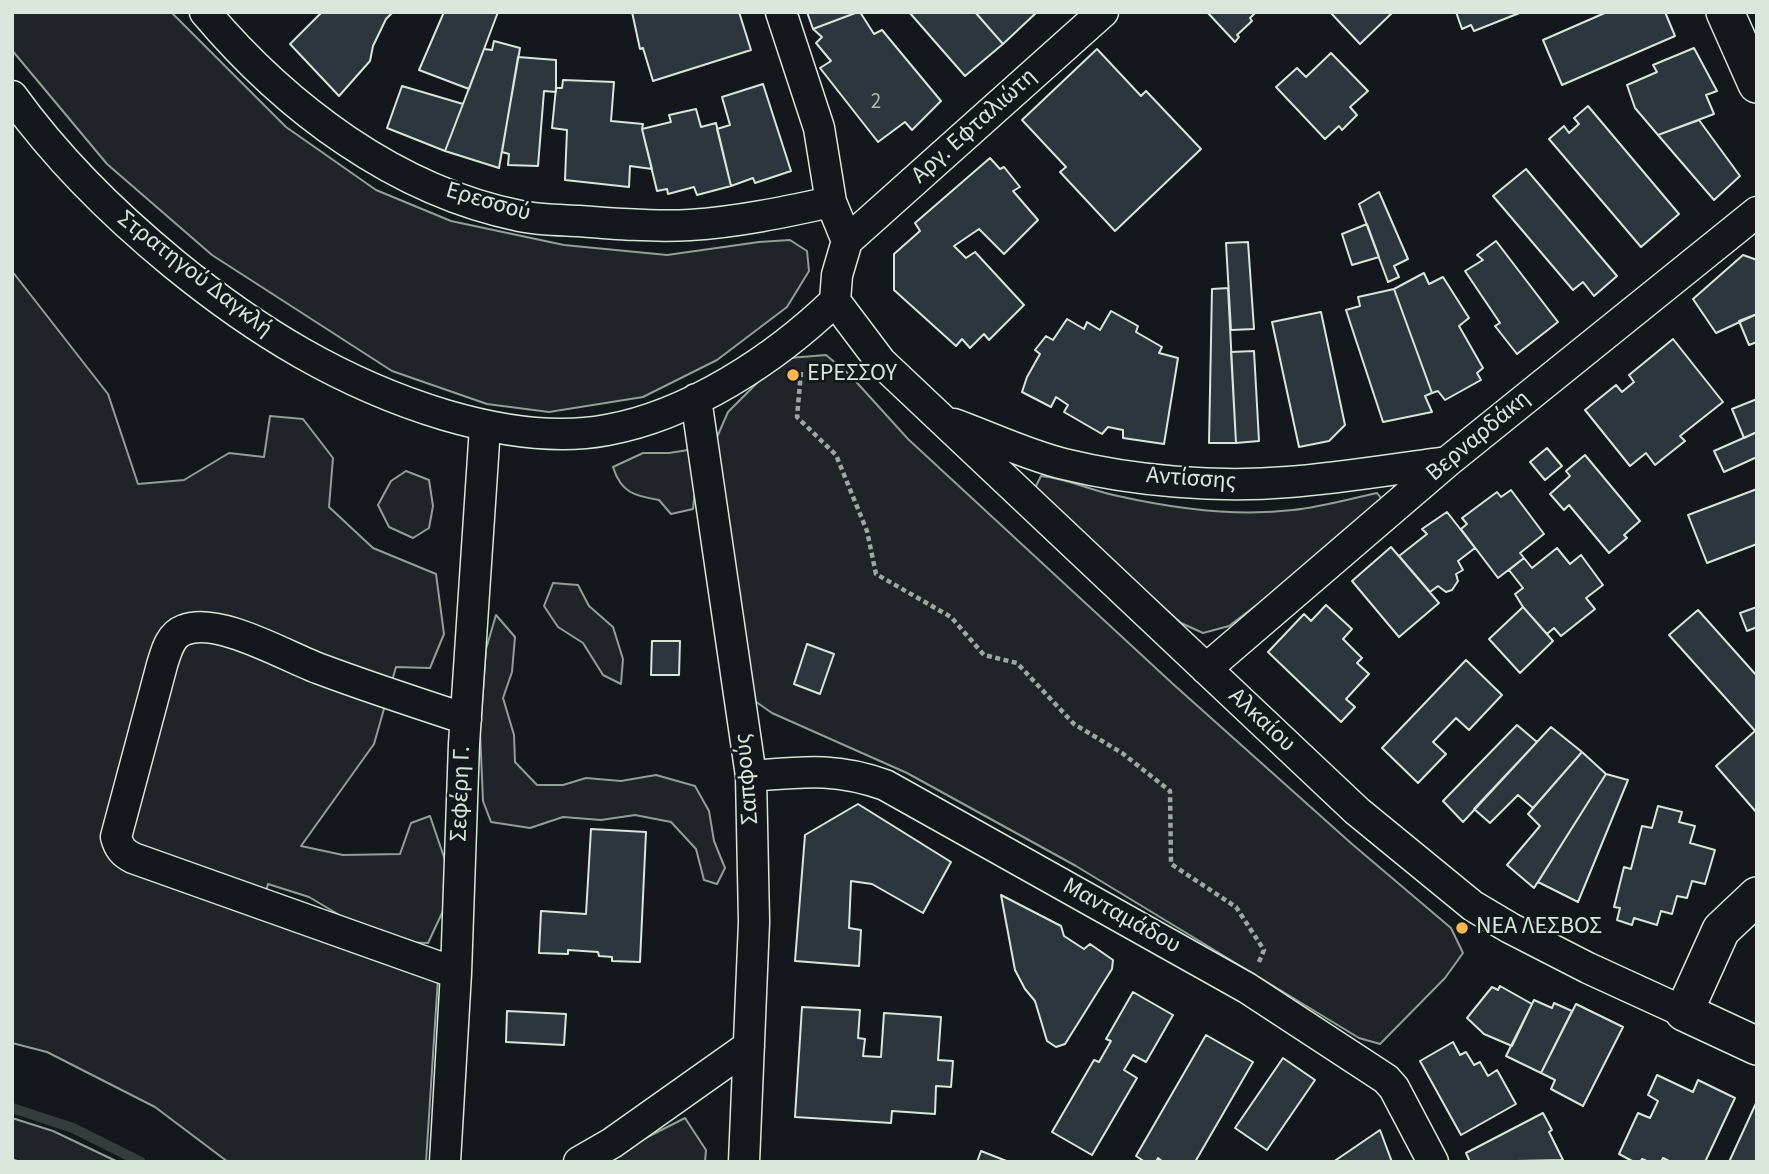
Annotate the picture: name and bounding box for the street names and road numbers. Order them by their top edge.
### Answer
street label: Αργ. Εφταλιώτη [906,63,1044,191]
street label: Ερεσσού [442,177,534,229]
street label: Στρατηγού Δαγκλή [111,206,277,344]
street label: Βερναρδάκη [1421,385,1537,489]
street label: Αντίσσης [1145,462,1237,498]
street label: Αλκαίου [1222,683,1300,759]
street label: Σαπφούς [730,732,766,826]
street label: Σεφέρη Γ. [446,746,478,842]
street label: Μανταμάδου [1057,873,1185,961]

